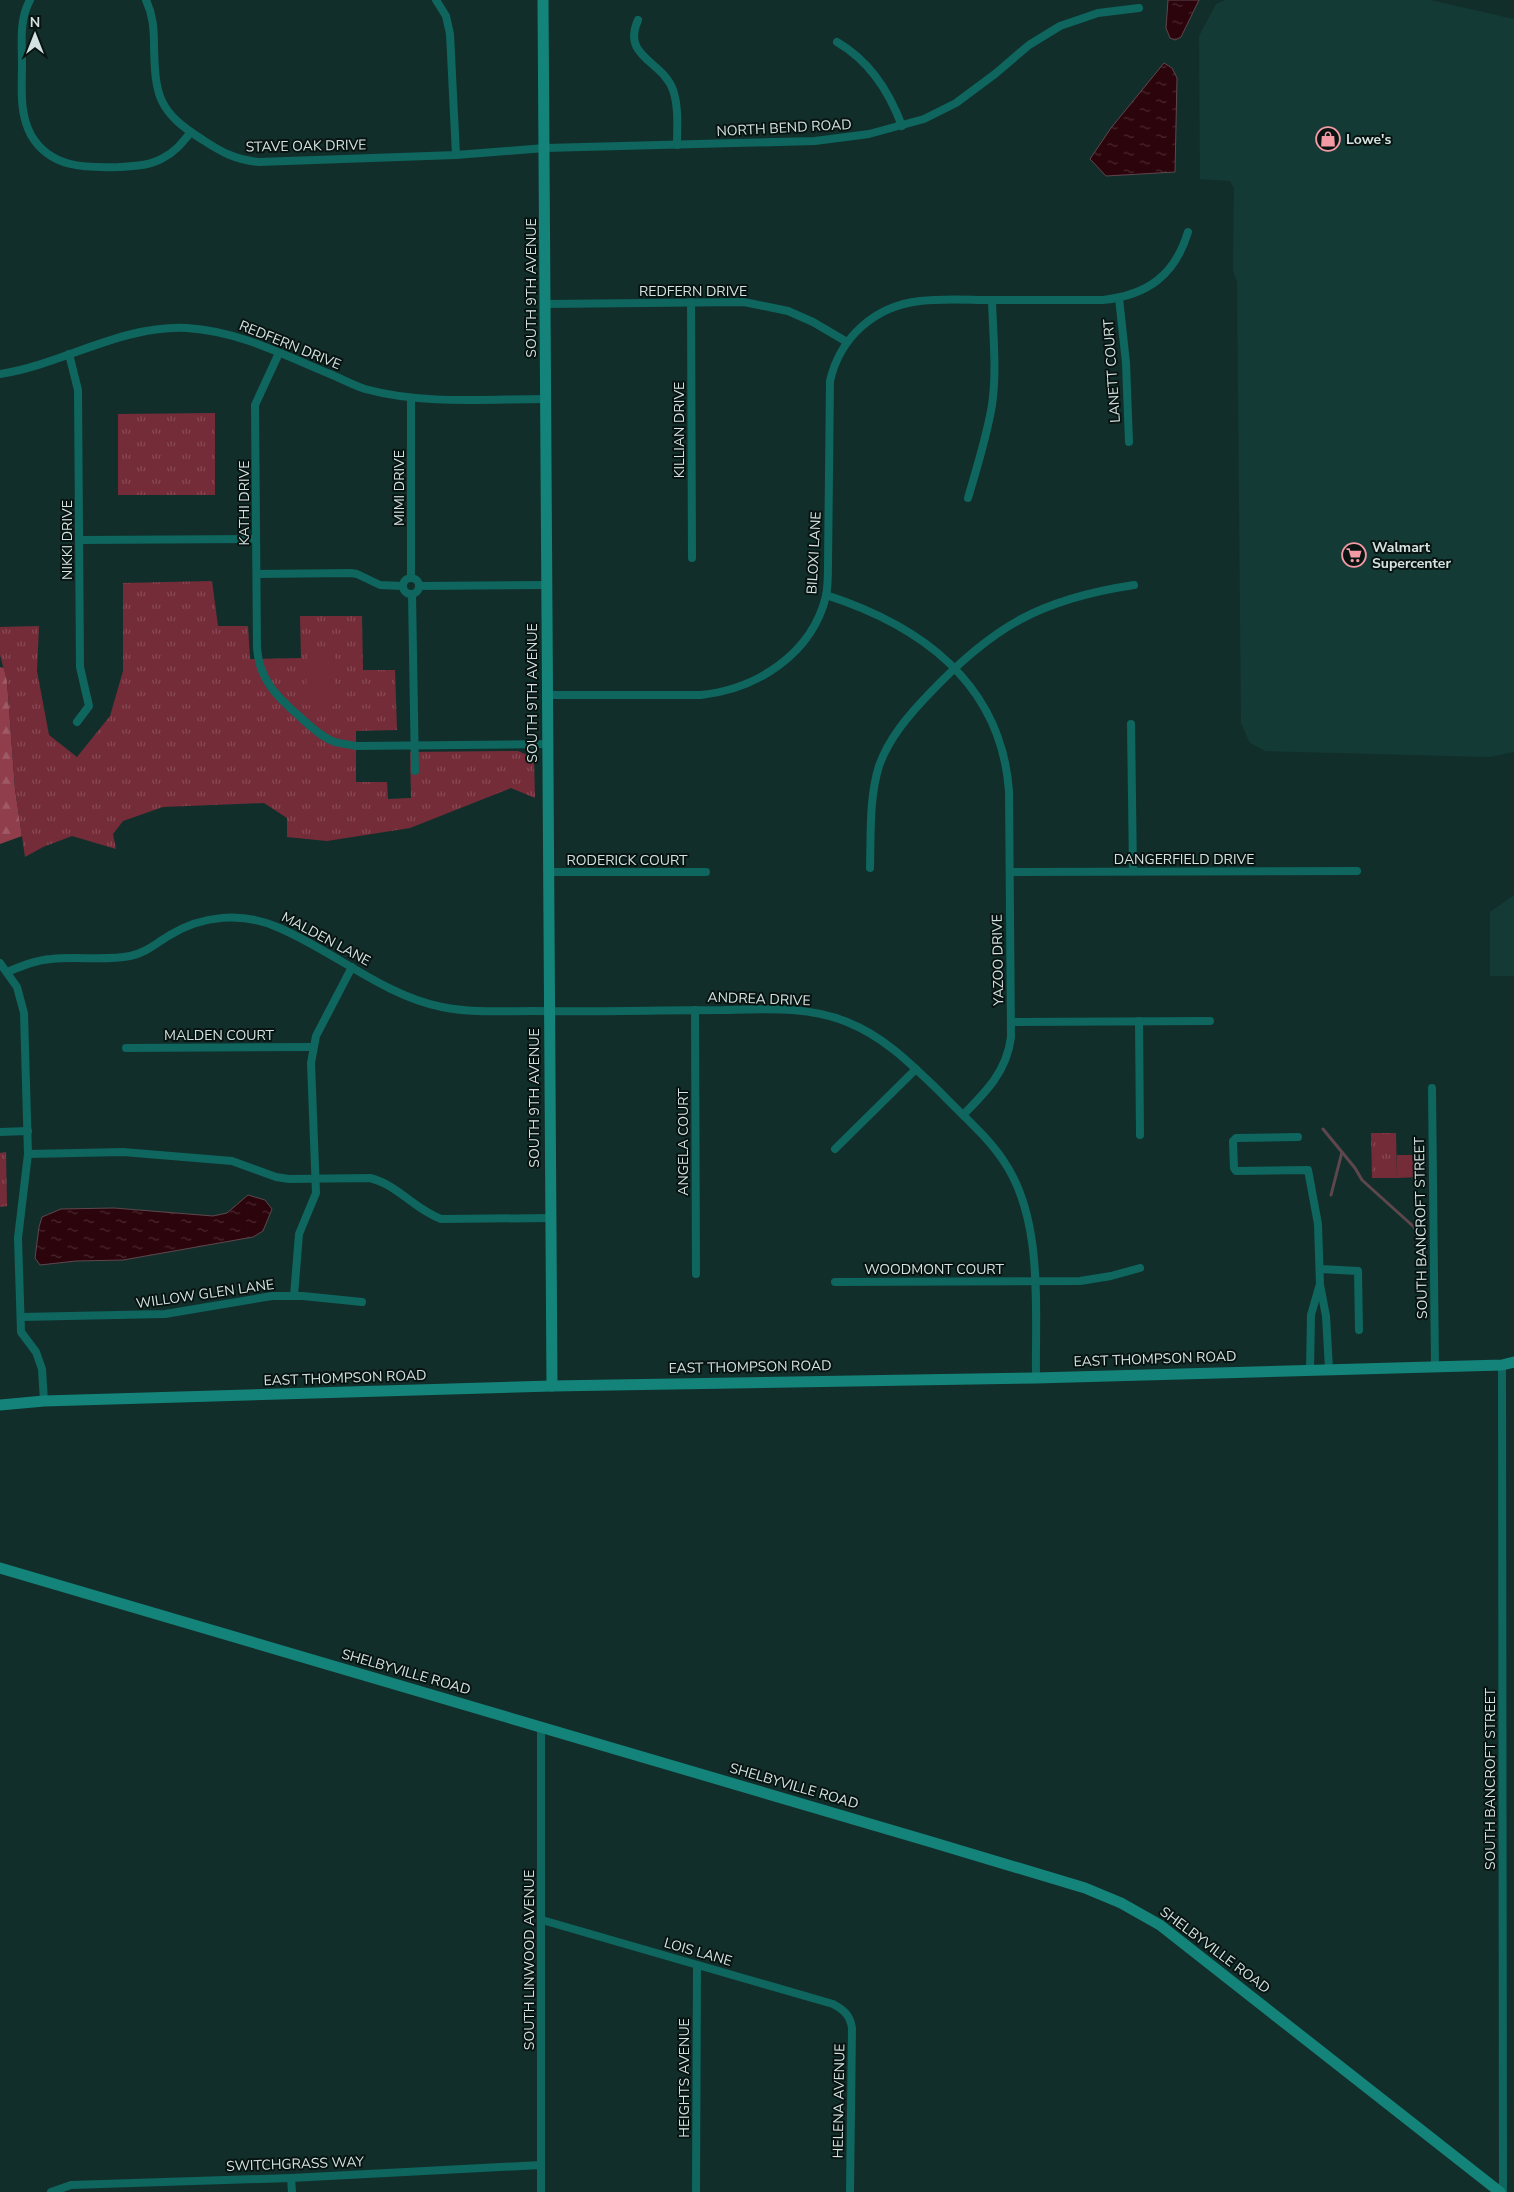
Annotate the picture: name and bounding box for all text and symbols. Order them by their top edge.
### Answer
north arrow [10,10,60,60]
text: N [30,13,40,32]
street label: NORTH BEND ROAD [716,115,852,141]
shop icon: Lowe's [1315,126,1341,152]
place label: Lowe's [1346,130,1391,149]
street label: STAVE OAK DRIVE [245,135,367,157]
street label: SOUTH 9TH AVENUE [522,218,541,358]
street label: REDFERN DRIVE [639,282,747,301]
street label: REDFERN DRIVE [236,316,344,374]
street label: LANETT COURT [1099,318,1125,424]
street label: KILLIAN DRIVE [670,382,689,478]
street label: MIMI DRIVE [390,450,409,526]
street label: KATHI DRIVE [235,461,254,545]
street label: NIKKI DRIVE [58,500,77,580]
street label: BILOXI LANE [802,511,826,595]
place label: Walmart Supercenter [1372,538,1451,573]
supermarket icon: Walmart Supercenter [1341,542,1367,568]
street label: SOUTH 9TH AVENUE [523,623,542,763]
street label: DANGERFIELD DRIVE [1114,850,1254,869]
street label: RODERICK COURT [567,851,688,870]
street label: MALDEN LANE [278,908,374,970]
street label: YAZOO DRIVE [988,914,1008,1007]
street label: ANDREA DRIVE [707,988,811,1010]
street label: MALDEN COURT [164,1026,274,1045]
street label: SOUTH 9TH AVENUE [525,1028,544,1168]
street label: ANGELA COURT [674,1088,693,1196]
street label: SOUTH BANCROFT STREET [1410,1136,1432,1319]
street label: WOODMONT COURT [864,1260,1004,1279]
street label: WILLOW GLEN LANE [135,1275,275,1313]
street label: EAST THOMPSON ROAD [1073,1347,1237,1371]
street label: EAST THOMPSON ROAD [668,1356,832,1378]
street label: EAST THOMPSON ROAD [263,1366,427,1390]
street label: SHELBYVILLE ROAD [339,1644,473,1700]
street label: SOUTH BANCROFT STREET [1481,1687,1500,1870]
street label: SHELBYVILLE ROAD [727,1758,861,1814]
street label: SOUTH LINWOOD AVENUE [520,1870,539,2050]
street label: SHELBYVILLE ROAD [1156,1902,1274,1998]
street label: LOIS LANE [662,1933,734,1971]
street label: HEIGHTS AVENUE [675,2018,694,2138]
street label: HELENA AVENUE [829,2043,849,2159]
street label: SWITCHGRASS WAY [226,2152,365,2176]

